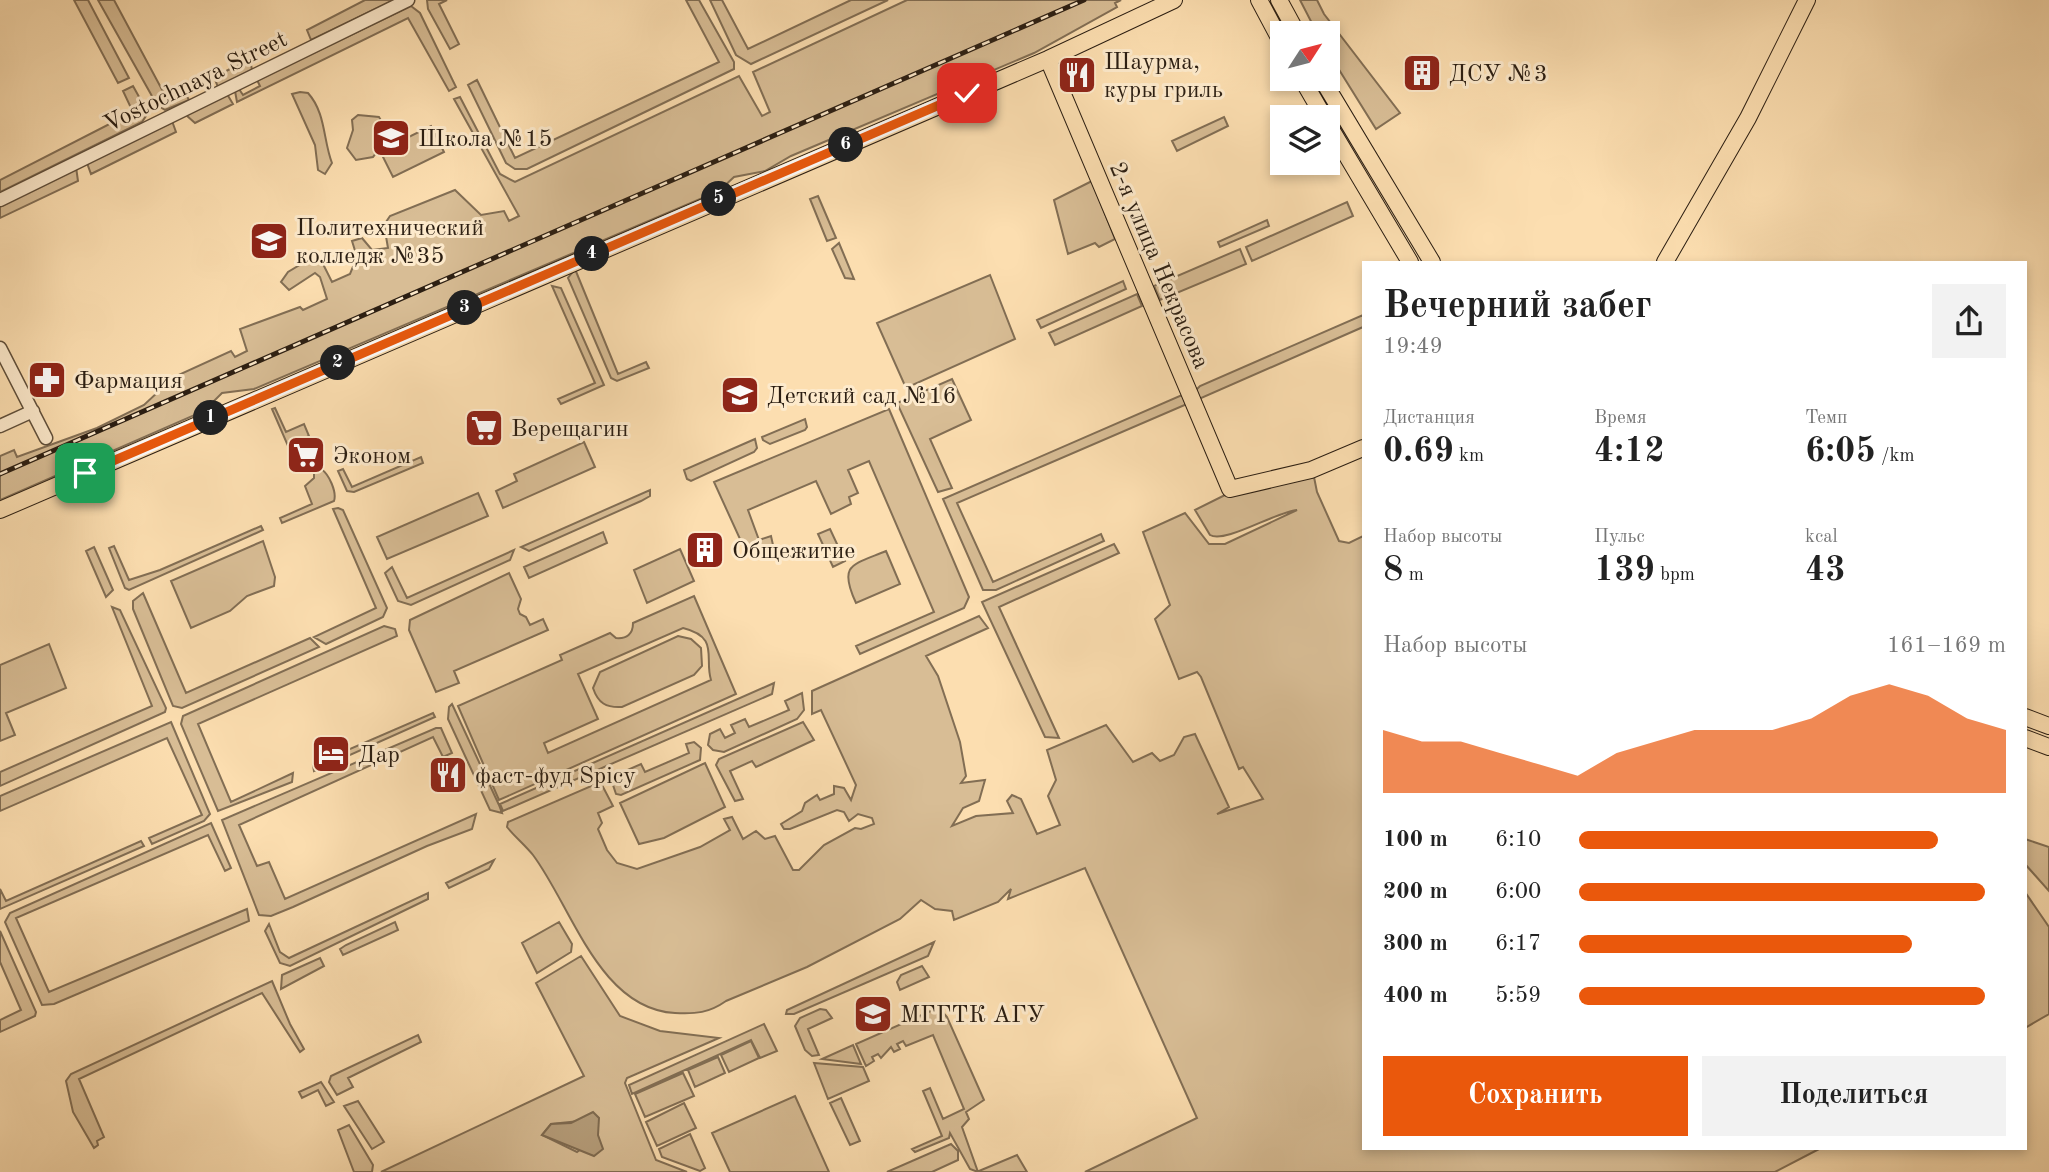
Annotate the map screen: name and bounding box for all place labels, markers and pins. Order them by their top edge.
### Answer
place label: Шаурма, куры гриль [1104,51,1223,103]
building icon: ДСУ №3 [1401,52,1443,94]
restaurant icon: Шаурма, куры гриль [1056,54,1098,96]
pin [937,63,997,123]
place label: ДСУ №3 [1449,63,1548,87]
school or university icon: Школа №15 [370,117,412,159]
place label: Школа №15 [418,128,553,152]
pin: 6 [828,128,864,162]
pin: 5 [702,182,736,216]
place label: Политехнический колледж №35 [296,217,484,269]
school or university icon: Политехнический колледж №35 [248,220,290,262]
pin: 4 [574,236,610,272]
pin: 3 [448,290,482,326]
pin: 2 [320,346,356,380]
pharmacy icon: Фармация [26,359,68,401]
place label: Фармация [74,370,183,394]
school or university icon: Детский сад №16 [719,374,761,416]
place label: Детский сад №16 [767,385,956,409]
pin: 1 [194,400,228,436]
supermarket icon: Верещагин [463,407,505,449]
place label: Верещагин [511,418,629,442]
supermarket icon: Эконом [285,434,327,476]
pin [55,443,115,503]
place label: Эконом [333,445,411,469]
building icon: Общежитие [684,529,726,571]
place label: Общежитие [732,540,855,564]
hotel icon: Дар [310,733,352,775]
place label: Дар [358,744,400,768]
restaurant icon: фаст-фуд Spicy [427,754,469,796]
place label: фаст-фуд Spicy [475,765,636,789]
school or university icon: МГГТК АГУ [852,993,894,1035]
place label: МГГТК АГУ [900,1004,1045,1028]

